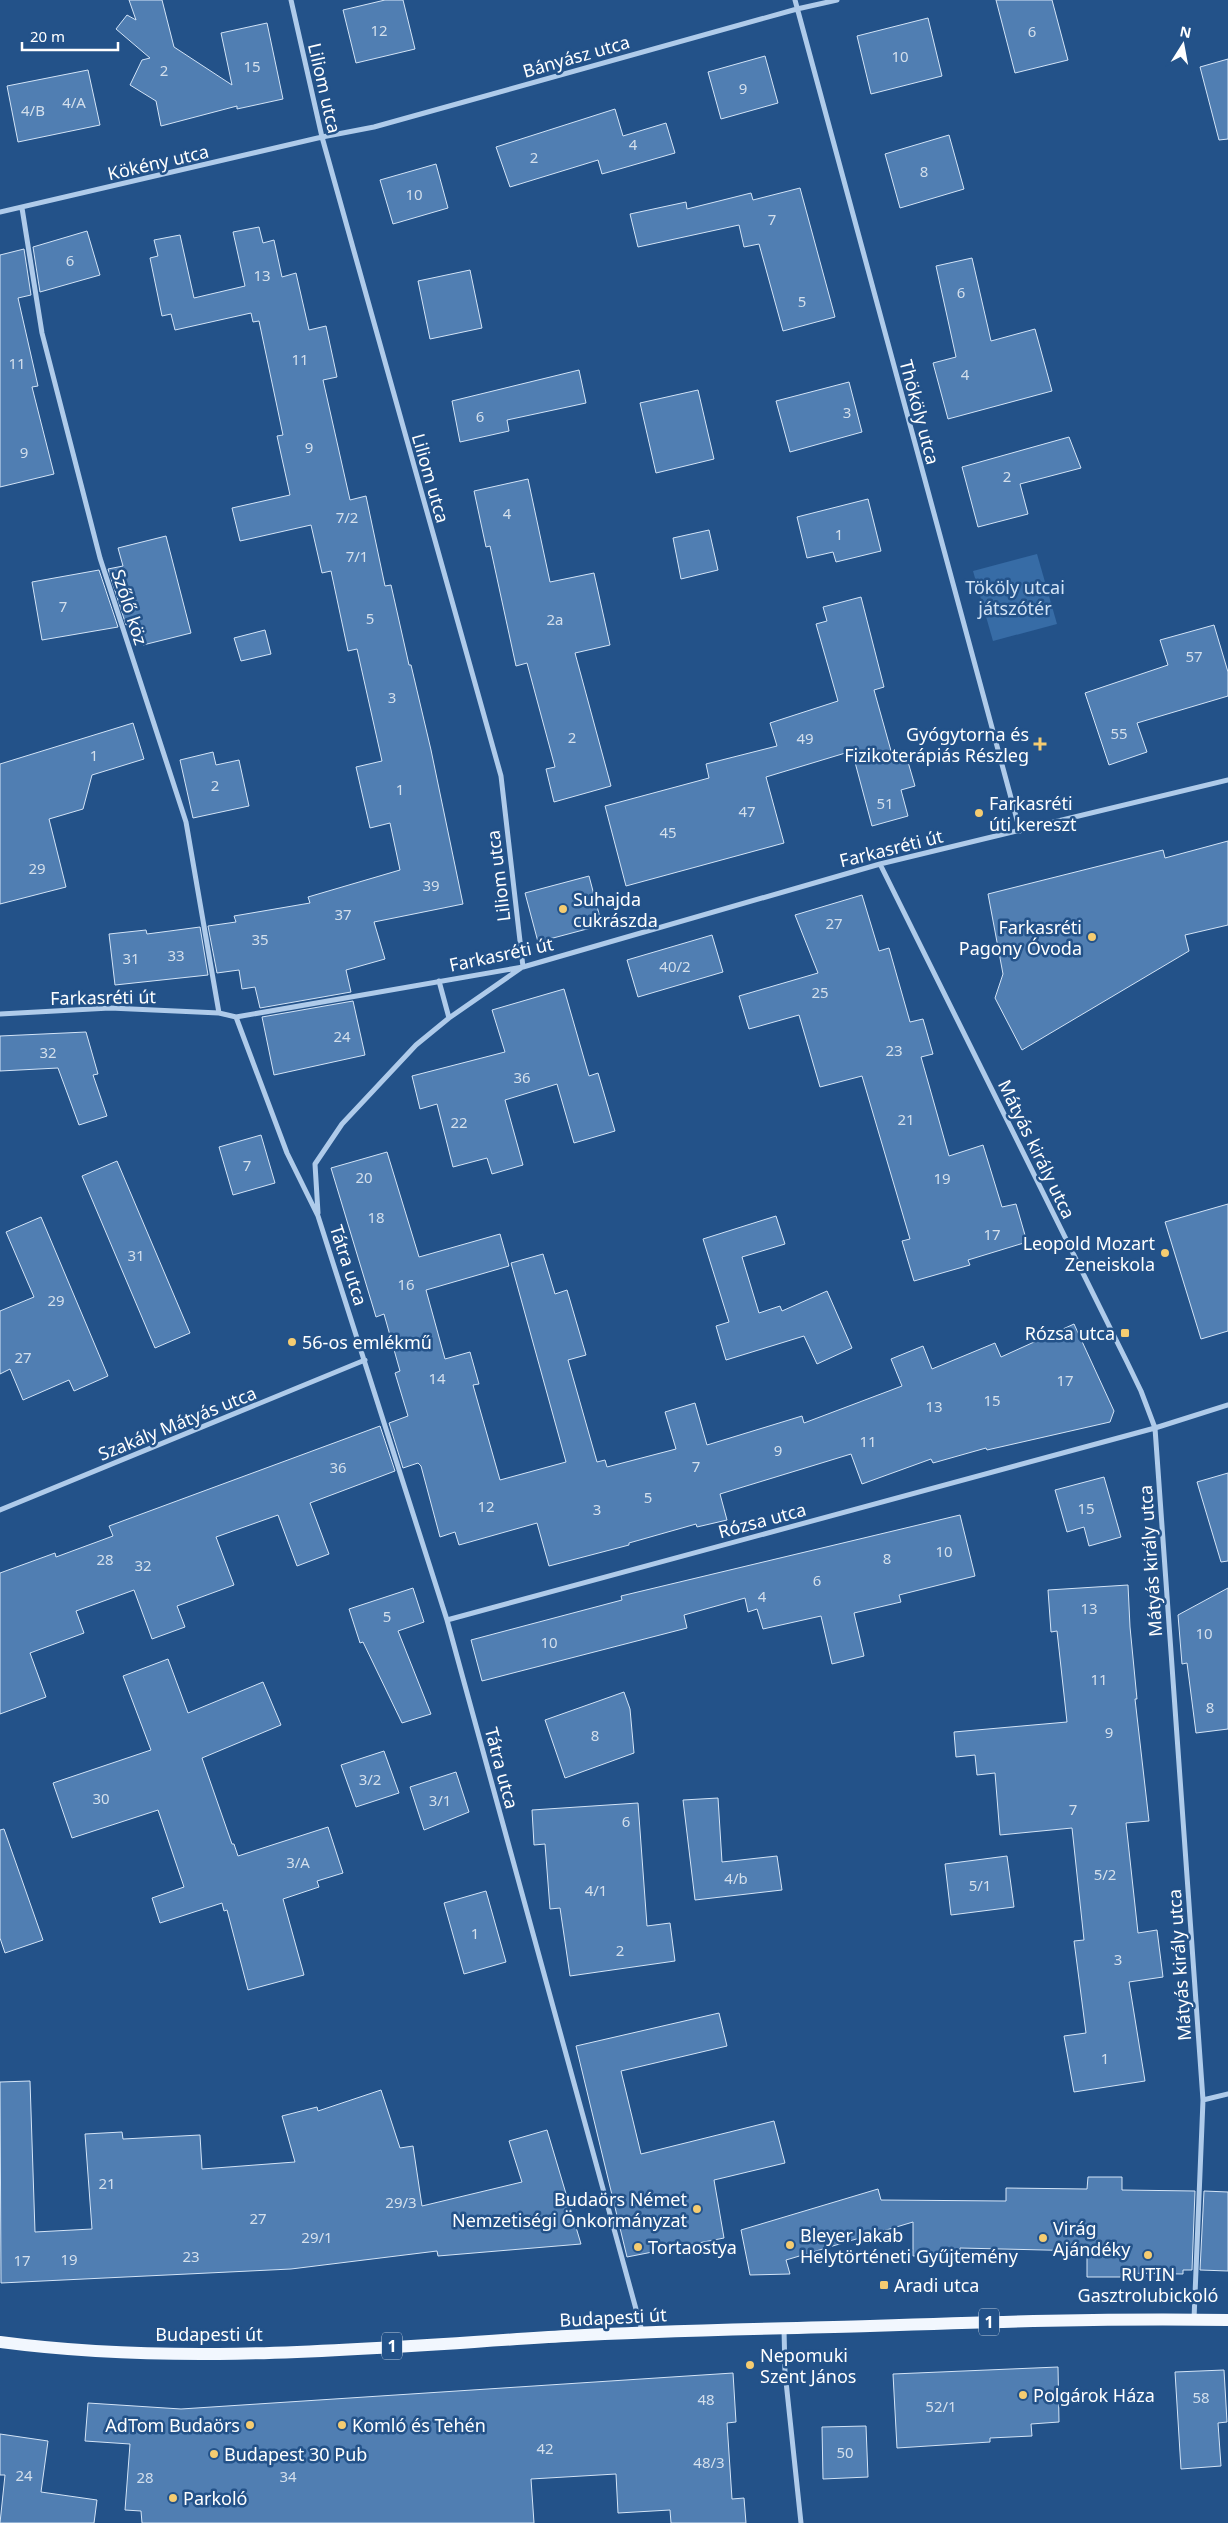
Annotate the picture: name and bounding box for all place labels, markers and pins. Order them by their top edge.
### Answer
place label: Gyógytorna és Fizikoterápiás Részleg [844,722,1029,767]
marker: Gyógytorna és Fizikoterápiás Részleg [1033,737,1047,751]
place label: Farkasréti úti kereszt [989,791,1077,836]
marker: Farkasréti úti kereszt [973,807,985,819]
place label: Suhajda cukrászda [573,887,658,932]
marker: Suhajda cukrászda [557,903,569,915]
place label: Farkasréti Pagony Óvoda [959,915,1082,960]
marker: Farkasréti Pagony Óvoda [1086,931,1098,943]
place label: Leopold Mozart Zeneiskola [1023,1231,1155,1276]
marker: Leopold Mozart Zeneiskola [1159,1247,1171,1259]
place label: Rózsa utca [1025,1321,1115,1345]
marker: Rózsa utca [1119,1327,1131,1339]
place label: 56-os emlékmű [302,1330,432,1354]
marker: 56-os emlékmű [286,1336,298,1348]
place label: Budaörs Német Nemzetiségi Önkormányzat [452,2187,687,2232]
marker: Budaörs Német Nemzetiségi Önkormányzat [691,2203,703,2215]
place label: Virág Ajándéky [1053,2216,1131,2261]
place label: Bleyer Jakab Helytörténeti Gyűjtemény [800,2223,1019,2268]
marker: Virág Ajándéky [1037,2232,1049,2244]
place label: Tortaostya [648,2235,737,2259]
marker: Bleyer Jakab Helytörténeti Gyűjtemény [784,2239,796,2251]
marker: Tortaostya [632,2241,644,2253]
marker: RUTIN Gasztrolubickoló [1142,2249,1154,2261]
place label: RUTIN Gasztrolubickoló [1078,2262,1218,2307]
place label: Aradi utca [894,2273,979,2297]
marker: Aradi utca [878,2279,890,2291]
place label: Nepomuki Szent János [760,2343,856,2388]
marker: Nepomuki Szent János [744,2359,756,2371]
place label: Polgárok Háza [1033,2383,1155,2407]
marker: Polgárok Háza [1017,2389,1029,2401]
place label: AdTom Budaörs [105,2413,240,2437]
place label: Komló és Tehén [352,2413,486,2437]
marker: AdTom Budaörs [244,2419,256,2431]
marker: Komló és Tehén [336,2419,348,2431]
place label: Budapest 30 Pub [224,2442,367,2466]
marker: Budapest 30 Pub [208,2448,220,2460]
place label: Parkoló [183,2486,247,2510]
marker: Parkoló [167,2492,179,2504]

